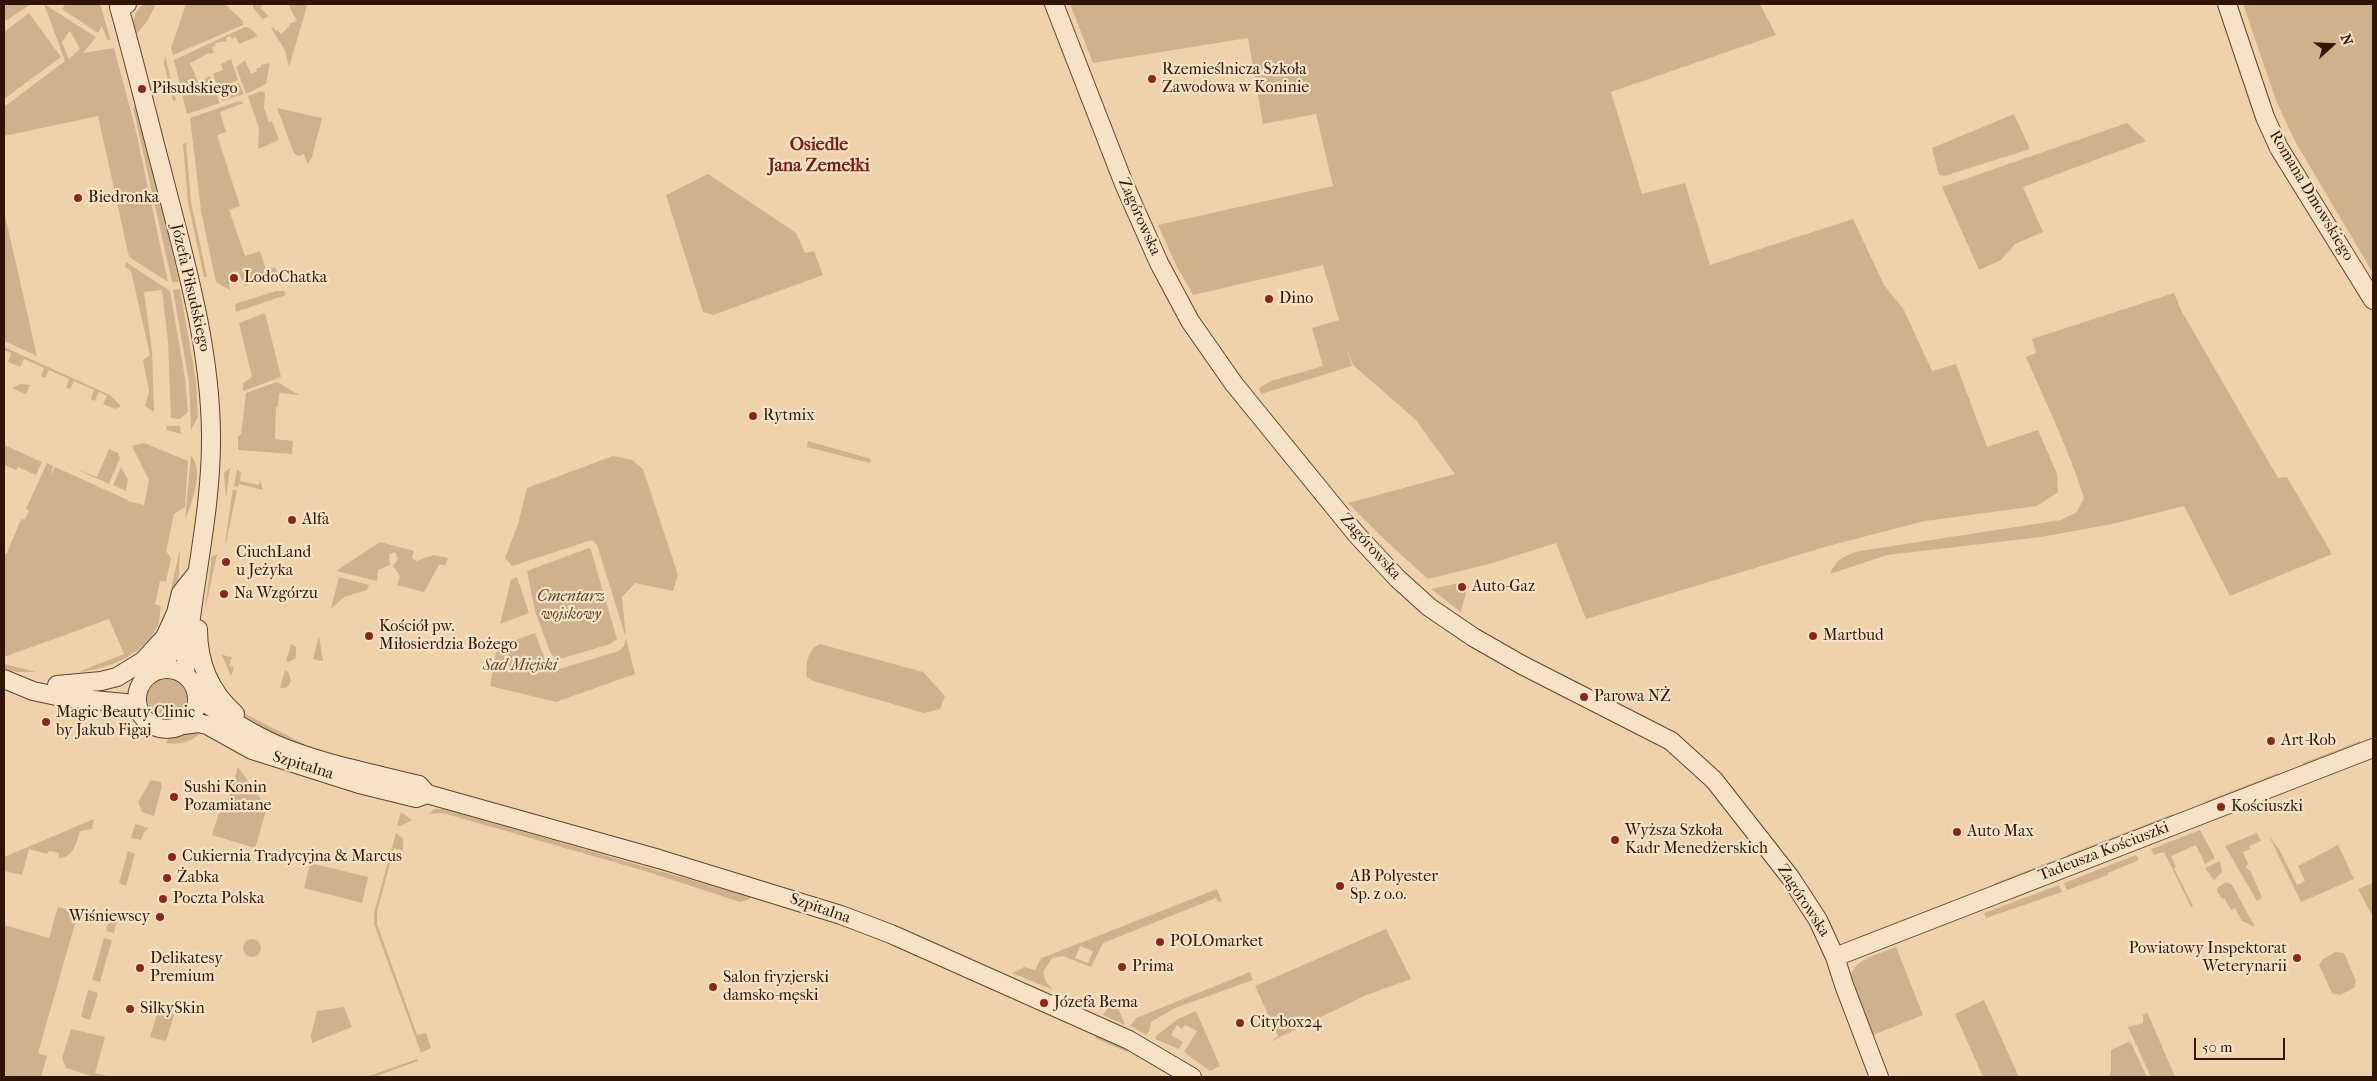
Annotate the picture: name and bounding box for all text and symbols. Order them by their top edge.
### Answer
north arrow [2307,20,2357,70]
text: N [2337,32,2356,48]
place label: Rzemieślnicza Szkoła Zawodowa w Koninie [1162,60,1309,98]
marker: Rzemieślnicza Szkoła Zawodowa w Koninie [1146,73,1158,85]
place label: Piłsudskiego [152,79,238,99]
marker: Piłsudskiego [136,83,148,95]
street label: Romana Dmowskiego [2264,127,2358,265]
district label: Osiedle Jana Zemełki [768,135,870,178]
street label: Zagórowska [1113,175,1165,259]
place label: Biedronka [88,188,159,208]
marker: Biedronka [72,192,84,204]
street label: Józefa Piłsudskiego [166,222,214,354]
place label: LodoChatka [244,268,327,288]
marker: LodoChatka [228,272,240,284]
place label: Dino [1279,289,1313,309]
marker: Dino [1263,293,1275,305]
place label: Rytmix [763,406,815,426]
marker: Rytmix [747,410,759,422]
place label: Alfa [302,510,329,530]
street label: Zagórowska [1335,510,1405,584]
marker: Alfa [286,514,298,526]
place label: CiuchLand u Jeżyka [236,543,311,581]
marker: CiuchLand u Jeżyka [220,556,232,568]
place label: Auto-Gaz [1472,577,1535,597]
marker: Auto-Gaz [1456,581,1468,593]
place label: Na Wzgórzu [234,584,318,604]
park label: Cmentarz wojskowy [537,587,605,625]
marker: Na Wzgórzu [218,588,230,600]
place label: Kościół pw. Miłosierdzia Bożego [379,617,517,655]
place label: Martbud [1823,626,1884,646]
marker: Kościół pw. Miłosierdzia Bożego [363,630,375,642]
marker: Martbud [1807,630,1819,642]
park label: Sad Miejski [483,656,557,676]
place label: Parowa NŻ [1594,687,1671,707]
marker: Parowa NŻ [1578,691,1590,703]
place label: Magic Beauty Clinic by Jakub Figaj [56,703,195,741]
marker: Magic Beauty Clinic by Jakub Figaj [40,716,52,728]
place label: Art-Rob [2281,731,2336,751]
marker: Art-Rob [2265,735,2277,747]
street label: Szpitalna [270,748,336,784]
place label: Sushi Konin Pozamiatane [184,778,272,816]
marker: Sushi Konin Pozamiatane [168,791,180,803]
place label: Kościuszki [2231,797,2303,817]
marker: Kościuszki [2215,801,2227,813]
street label: Tadeusza Kościuszki [2036,818,2172,886]
place label: Wyższa Szkoła Kadr Menedżerskich [1625,821,1768,859]
place label: Auto Max [1967,822,2034,842]
marker: Auto Max [1951,826,1963,838]
marker: Wyższa Szkoła Kadr Menedżerskich [1609,834,1621,846]
place label: Cukiernia Tradycyjna & Marcus [182,847,402,867]
marker: Cukiernia Tradycyjna & Marcus [166,851,178,863]
street label: Zagórowska [1772,861,1834,941]
place label: AB Polyester Sp. z o.o. [1350,867,1438,905]
place label: Żabka [177,868,219,888]
marker: Żabka [161,872,173,884]
marker: AB Polyester Sp. z o.o. [1334,880,1346,892]
place label: Poczta Polska [173,889,264,909]
street label: Szpitalna [787,890,853,928]
marker: Poczta Polska [157,893,169,905]
place label: Wiśniewscy [69,907,150,927]
marker: Wiśniewscy [154,911,166,923]
place label: POLOmarket [1170,932,1263,952]
marker: POLOmarket [1154,936,1166,948]
place label: Powiatowy Inspektorat Weterynarii [2129,939,2287,977]
place label: Delikatesy Premium [150,949,223,987]
marker: Powiatowy Inspektorat Weterynarii [2291,952,2303,964]
place label: Prima [1132,957,1174,977]
marker: Prima [1116,961,1128,973]
marker: Delikatesy Premium [134,962,146,974]
place label: Salon fryzjerski damsko-męski [723,968,829,1006]
marker: Salon fryzjerski damsko-męski [707,981,719,993]
place label: Józefa Bema [1054,993,1138,1013]
marker: Józefa Bema [1038,997,1050,1009]
place label: SilkySkin [140,999,205,1019]
marker: SilkySkin [124,1003,136,1015]
place label: Citybox24 [1250,1013,1322,1033]
marker: Citybox24 [1234,1017,1246,1029]
scale bar [2197,1028,2288,1060]
text: 50 m [2202,1038,2232,1056]

